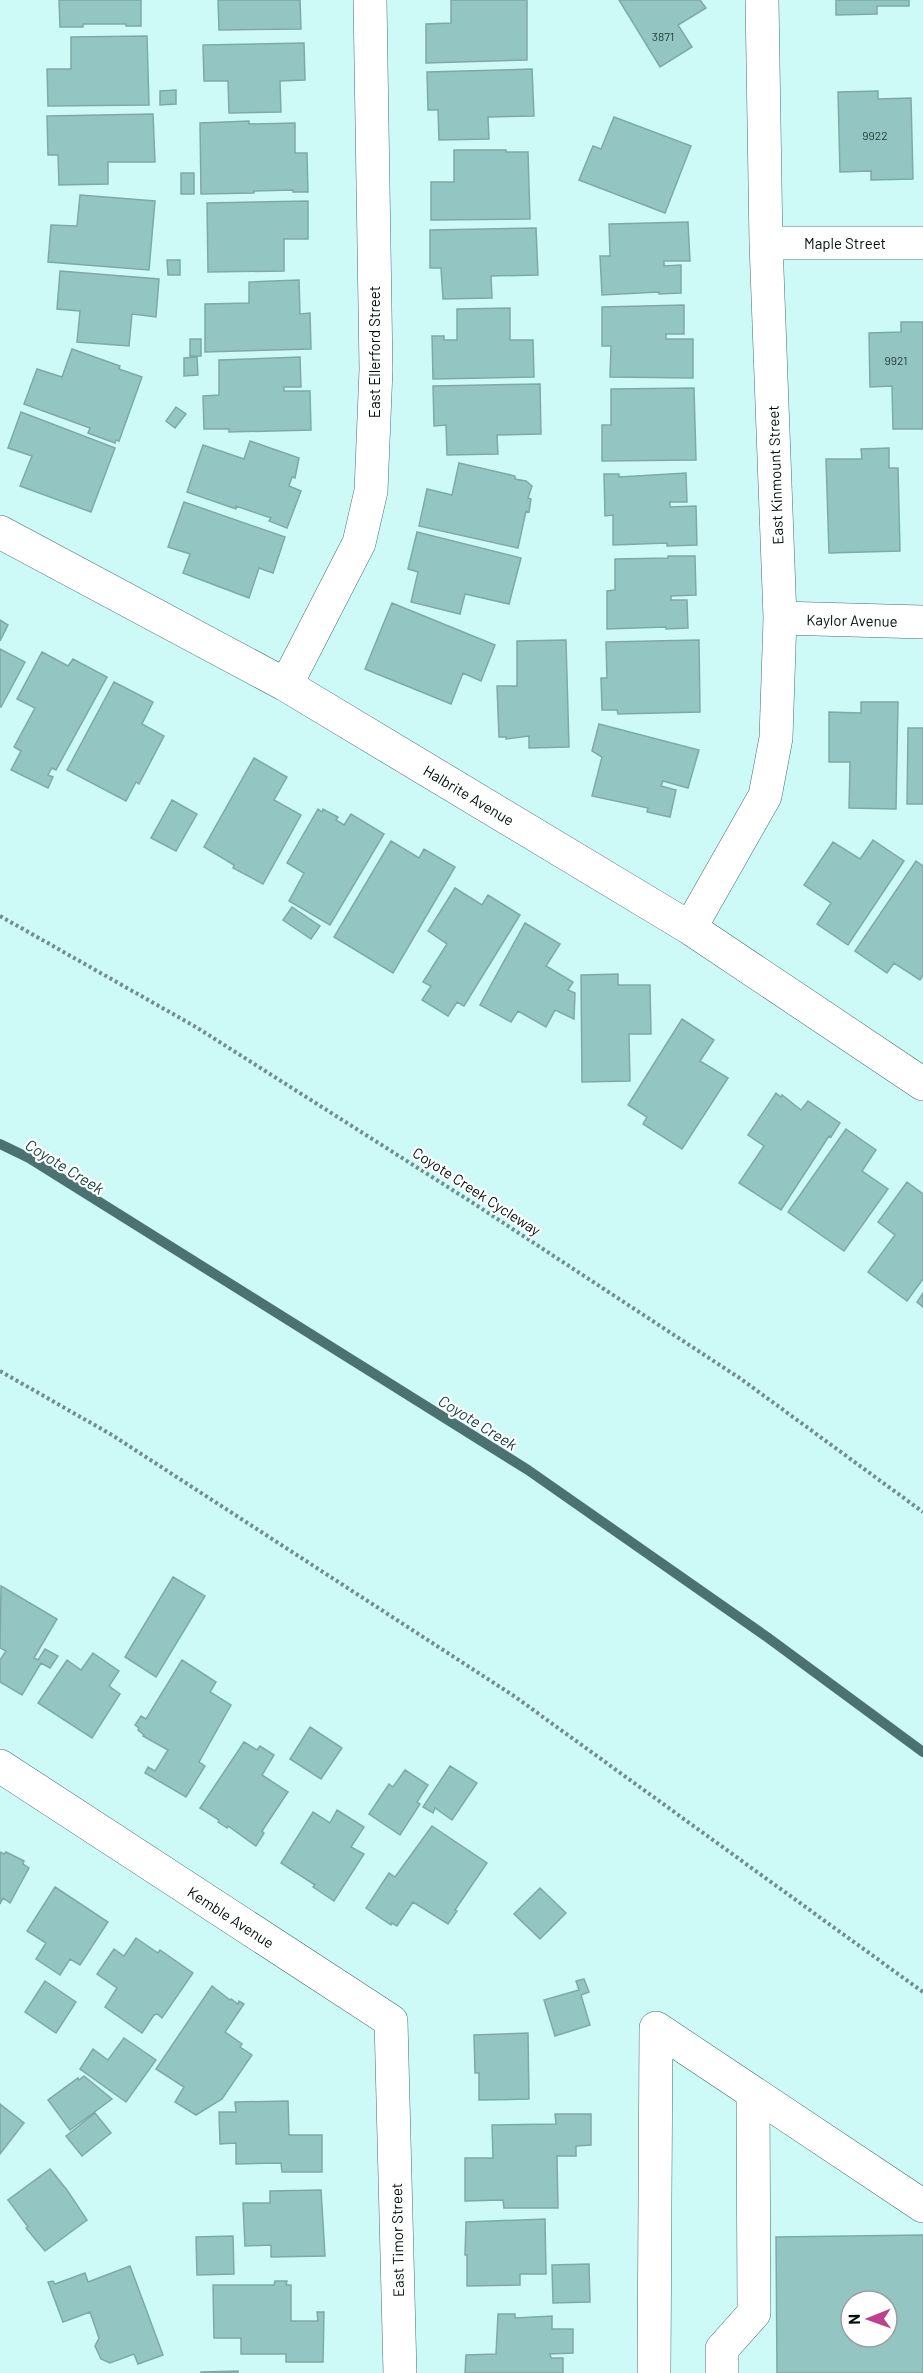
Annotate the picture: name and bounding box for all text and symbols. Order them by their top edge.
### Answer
house number: 3871 [652,29,674,43]
house number: 9922 [862,128,888,142]
street label: Maple Street [804,234,886,252]
street label: East Ellerford Street [365,286,383,418]
house number: 9921 [885,353,907,367]
street label: East Kinmount Street [764,405,786,545]
street label: Kaylor Avenue [806,610,898,630]
street label: Halbrite Avenue [421,761,517,829]
water label: Coyote Creek [22,1134,108,1198]
street label: Coyote Creek Cycleway [410,1143,544,1239]
water label: Coyote Creek [435,1390,521,1454]
street label: Kemble Avenue [184,1882,278,1952]
street label: East Timor Street [387,2183,407,2297]
north arrow [839,2289,899,2349]
text: N [844,2314,863,2325]

